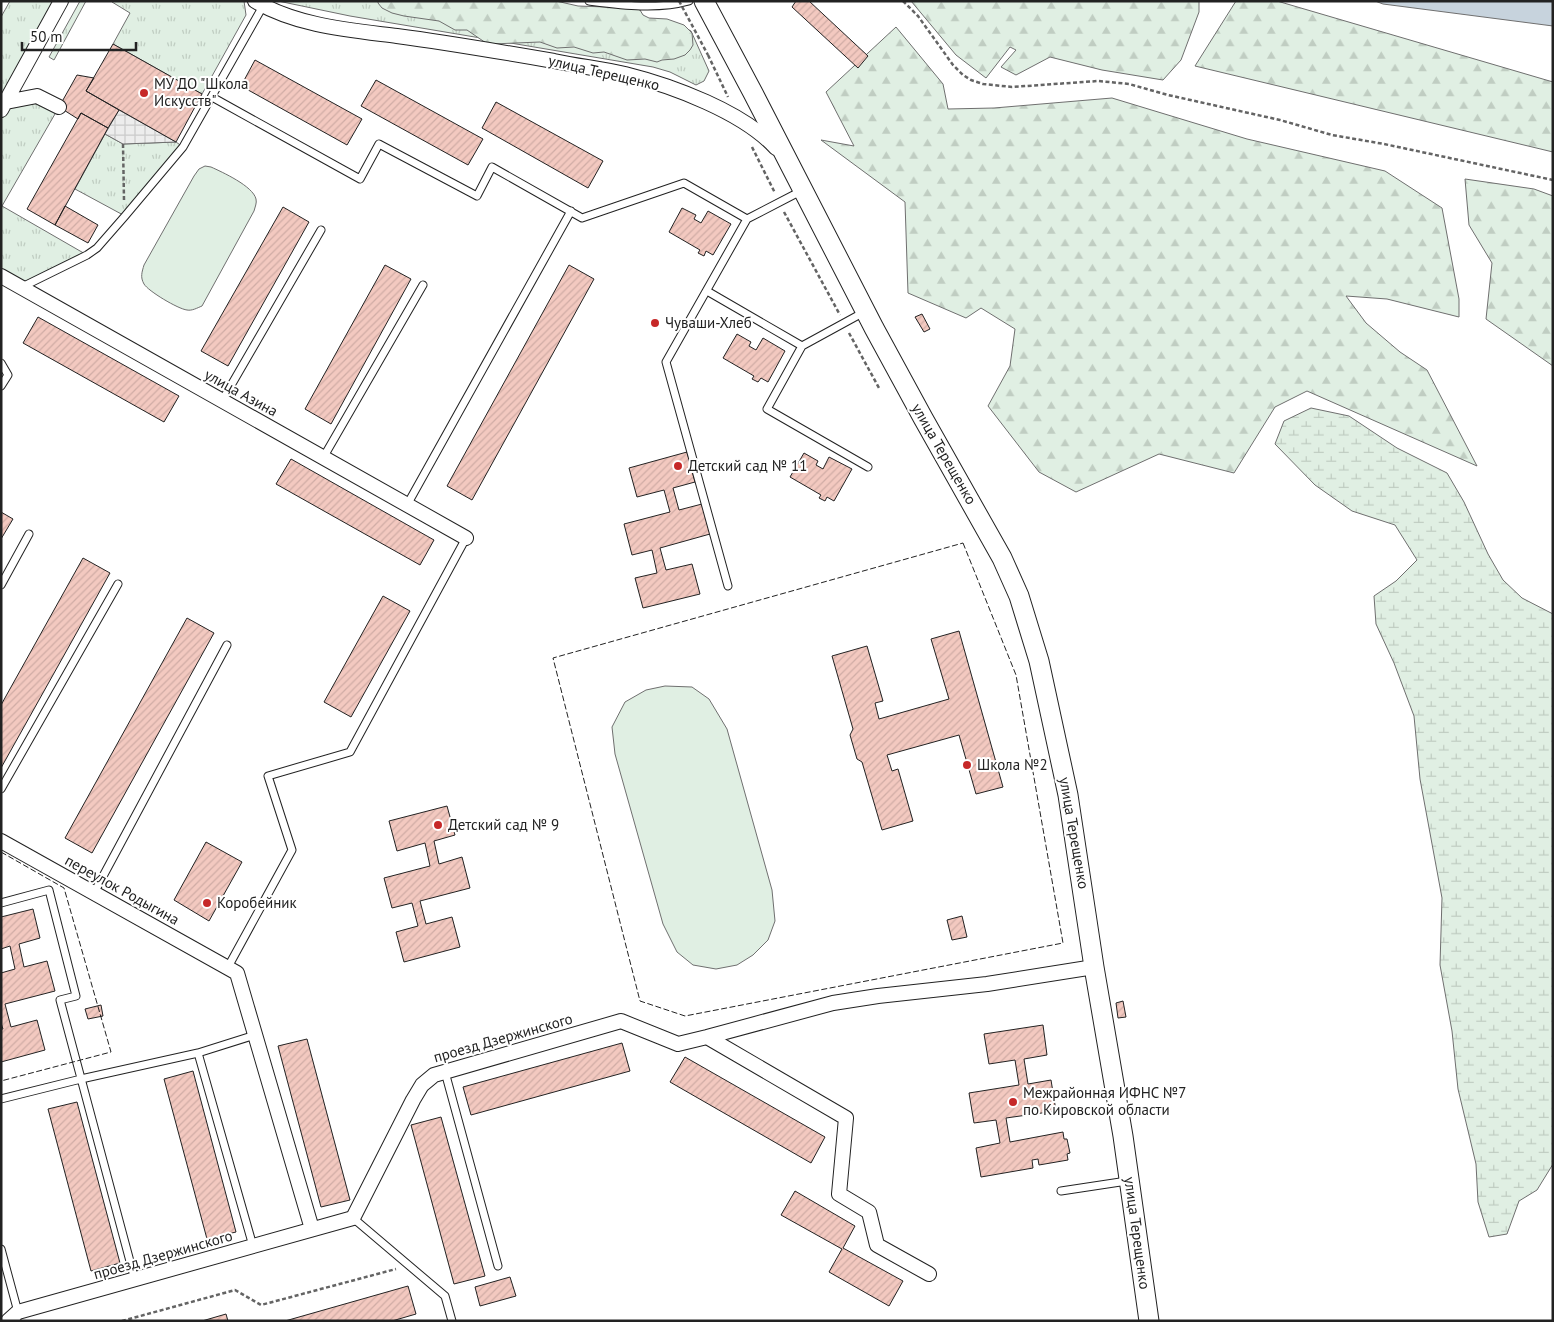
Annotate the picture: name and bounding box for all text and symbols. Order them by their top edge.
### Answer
scale bar [22,20,136,52]
text: 50 m [30,27,63,46]
street label: улица Терещенко [547,50,662,95]
place label: МУ ДО "Школа Искусств" [154,74,248,110]
marker: МУ ДО "Школа Искусств" [138,87,150,99]
place label: Чуваши-Хлеб [665,313,752,332]
marker: Чуваши-Хлеб [649,317,661,329]
street label: улица Азина [201,365,281,420]
street label: улица Терещенко [908,400,981,508]
place label: Детский сад № 11 [688,456,807,475]
marker: Детский сад № 11 [672,460,684,472]
place label: Школа №2 [977,755,1048,774]
marker: Школа №2 [961,759,973,771]
street label: улица Терещенко [1055,775,1094,890]
place label: Детский сад № 9 [448,815,559,834]
marker: Детский сад № 9 [432,819,444,831]
street label: переулок Родыгина [62,850,183,929]
place label: Коробейник [217,893,298,912]
marker: Коробейник [201,897,213,909]
street label: проезд Дзержинского [431,1009,575,1066]
place label: Межрайонная ИФНС №7 по Кировской области [1023,1083,1186,1119]
marker: Межрайонная ИФНС №7 по Кировской области [1007,1096,1019,1108]
street label: улица Терещенко [1120,1175,1155,1290]
street label: проезд Дзержинского [91,1226,235,1283]

